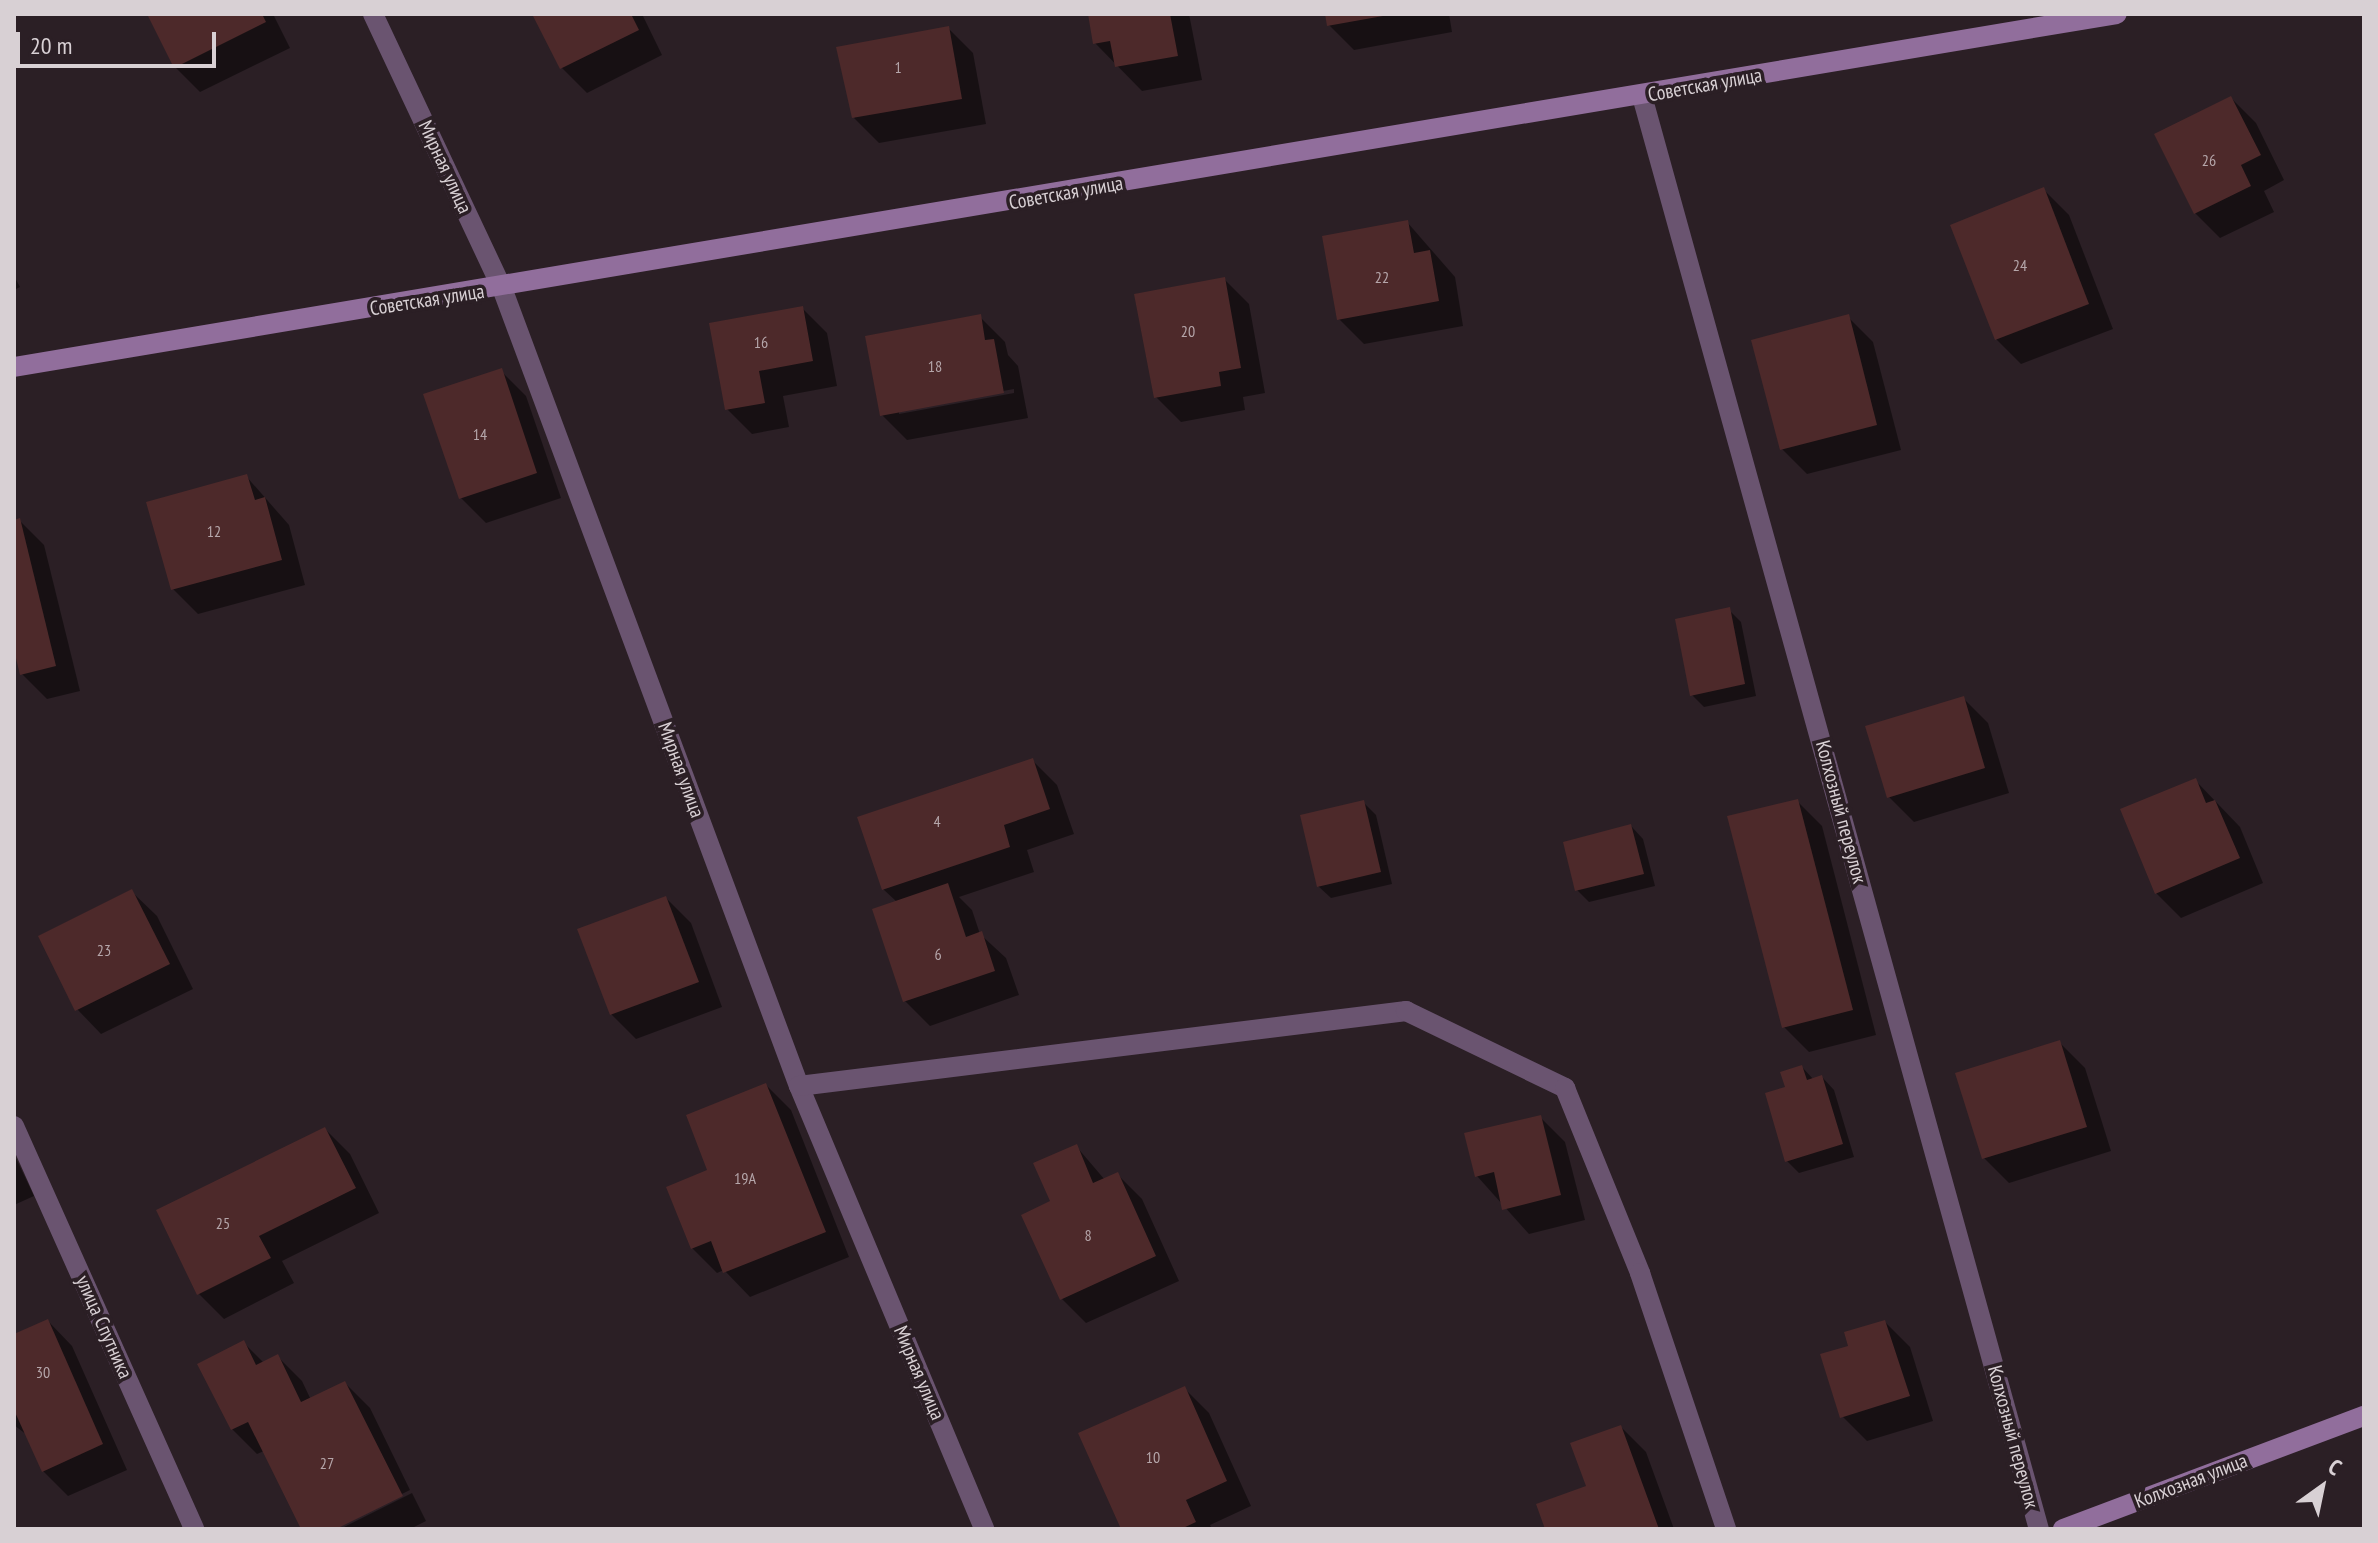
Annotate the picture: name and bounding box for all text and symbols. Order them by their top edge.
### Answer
scale bar [20,16,220,66]
text: 20 m [30,30,72,61]
house number: 1 [894,57,902,77]
street label: Советская улица [1646,63,1764,107]
street label: Мирная улица [413,117,477,217]
house number: 26 [2202,150,2216,170]
street label: Советская улица [1007,171,1125,215]
house number: 24 [2013,255,2027,275]
house number: 22 [1375,267,1389,287]
street label: Советская улица [368,279,486,321]
house number: 20 [1181,321,1195,341]
house number: 16 [754,332,768,352]
house number: 18 [928,356,942,376]
house number: 14 [473,424,487,444]
house number: 12 [207,521,221,541]
street label: Мирная улица [653,719,709,821]
street label: Колхозный переулок [1810,738,1872,886]
house number: 4 [933,811,941,831]
house number: 23 [97,940,111,960]
house number: 6 [934,944,942,964]
house number: 19А [734,1168,756,1188]
house number: 25 [216,1213,230,1233]
house number: 8 [1084,1225,1092,1245]
street label: улица Спутника [71,1272,137,1382]
street label: Мирная улица [888,1322,950,1424]
house number: 30 [36,1362,50,1382]
street label: Колхозный переулок [1982,1363,2044,1511]
house number: 10 [1146,1447,1160,1467]
north arrow [2282,1447,2362,1527]
street label: Колхозная улица [2131,1448,2251,1514]
text: С [2323,1452,2347,1481]
house number: 27 [320,1453,334,1473]

